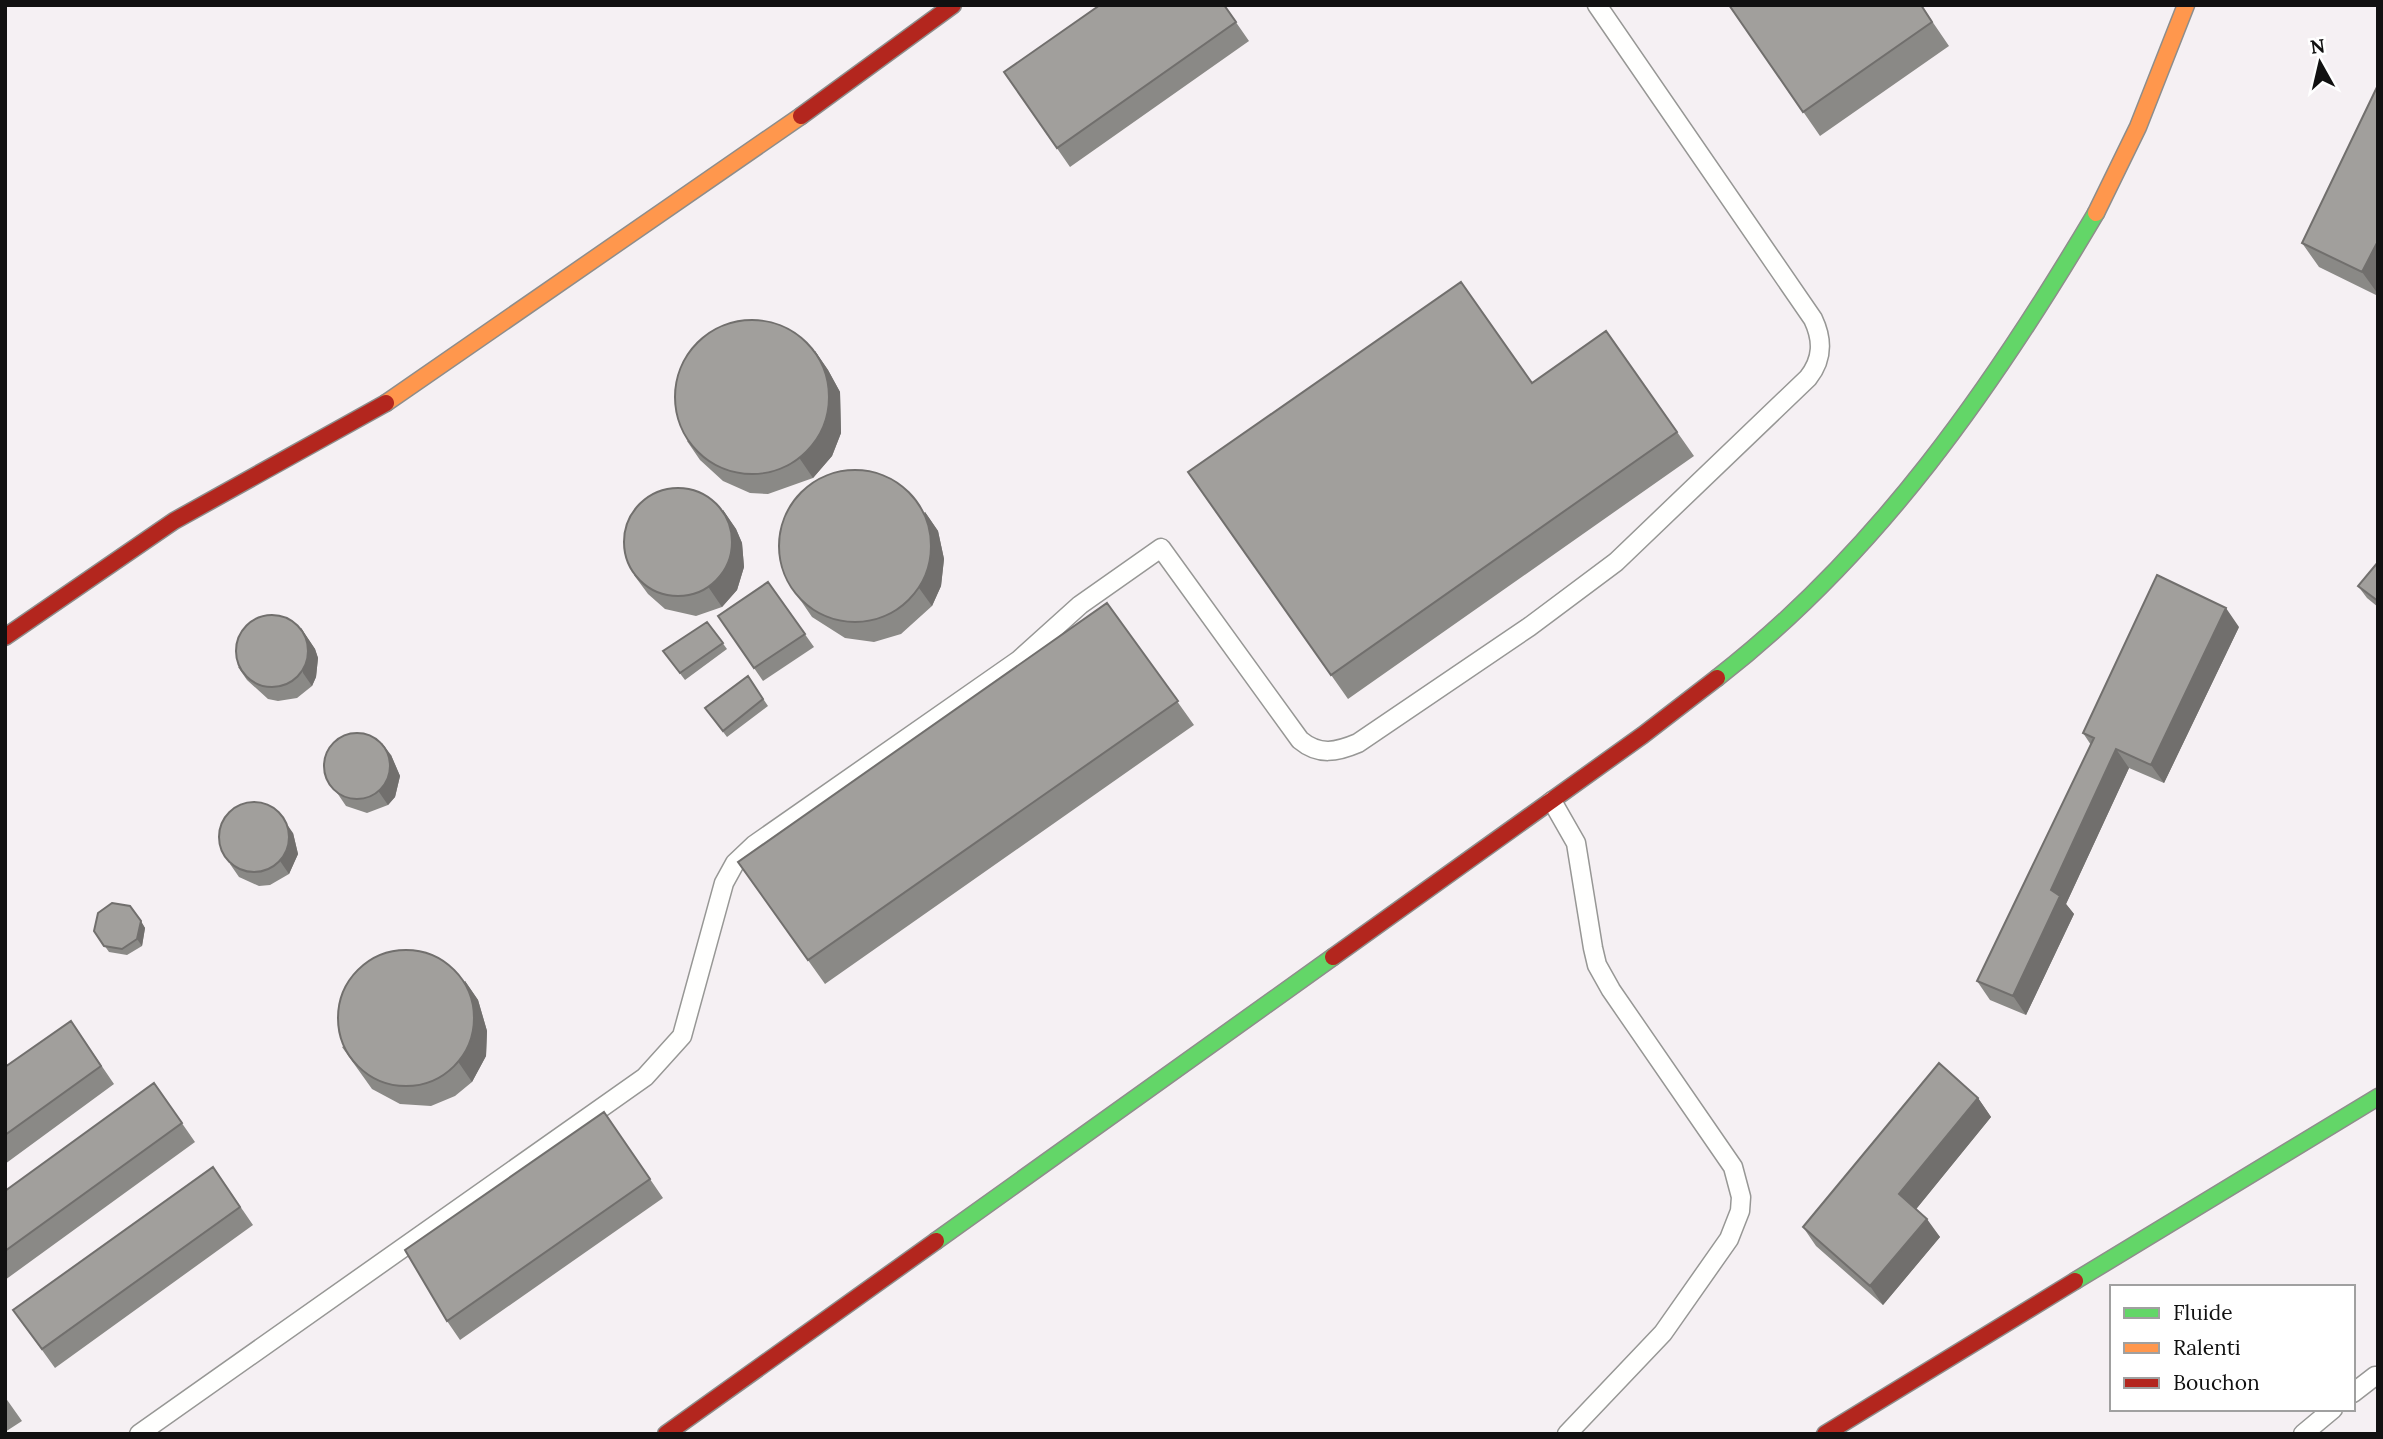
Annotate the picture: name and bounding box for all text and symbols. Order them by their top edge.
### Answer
north arrow [2285,28,2355,98]
text: N [2309,33,2327,59]
legend [2110,1285,2355,1411]
text: Fluide [2173,1299,2233,1326]
text: Ralenti [2173,1334,2241,1361]
text: Bouchon [2173,1369,2260,1396]

